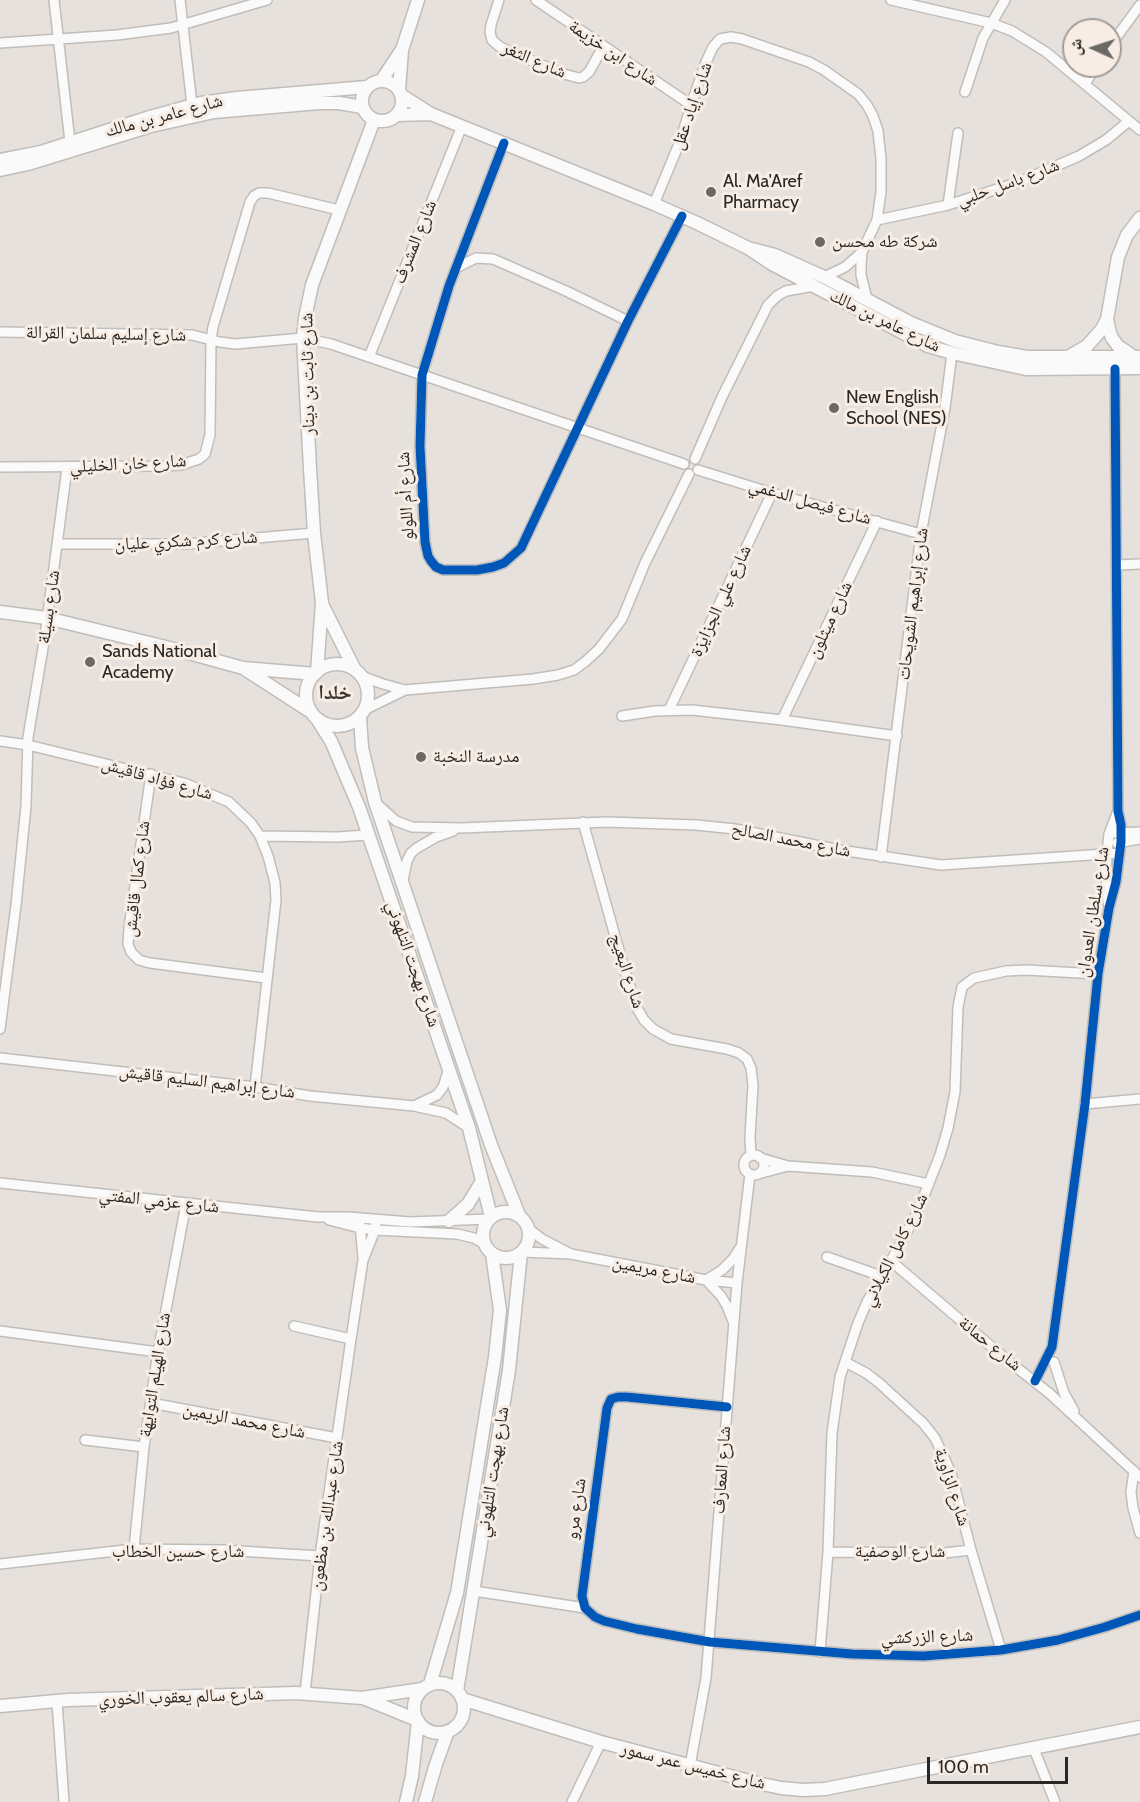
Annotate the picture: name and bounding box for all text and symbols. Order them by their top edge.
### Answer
street label: شارع ابن خزيمة [564,15,662,91]
north arrow [1062,18,1122,78]
street label: شارع الثغر [499,37,569,83]
text: ش [1066,38,1085,56]
street label: شارع إياد عقل [667,59,717,153]
street label: شارع عامر بن مالك [103,90,225,142]
street label: شارع باسل حلبي [954,154,1062,212]
place label: Al. Ma'Aref Pharmacy [723,171,803,213]
marker: Al. Ma'Aref Pharmacy [704,185,718,199]
street label: شارع المشرف [388,197,442,287]
place label: شركة طه محسن [832,231,937,253]
marker: شركة طه محسن [813,235,827,249]
street label: شارع عامر بن مالك [826,285,944,357]
street label: شارع ثابت بن دينار [296,313,320,435]
street label: شارع إسليم سلمان القرالة [26,322,186,346]
place label: New English School (NES) [846,387,947,430]
marker: New English School (NES) [827,401,841,415]
street label: شارع خان الخليلي [69,450,187,478]
street label: شارع أم اللولو [393,451,419,541]
street label: شارع فيصل الدغمي [746,474,874,530]
street label: شارع كرم شكري عليان [114,526,258,556]
street label: شارع إبراهيم الشويحات [893,527,933,681]
street label: شارع علي الجزايزة [686,542,756,660]
street label: شارع بسيلة [33,569,65,645]
street label: شارع ميثلون [803,578,857,662]
place label: Sands National Academy [102,641,216,684]
marker: Sands National Academy [83,655,97,669]
district label: خلدا [318,681,352,705]
place label: مدرسة النخبة [433,746,519,768]
marker: مدرسة النخبة [414,750,428,764]
street label: شارع فؤاد قاقيش [99,753,215,805]
street label: شارع محمد الصالح [730,818,852,862]
street label: شارع كمال قاقيش [119,820,155,938]
street label: شارع سلطان العدوان [1072,845,1114,979]
street label: شارع بهجت التلهوني [381,898,445,1030]
street label: شارع البعيج [605,931,649,1011]
street label: شارع إبراهيم السليم قاقيش [118,1060,296,1104]
street label: شارع عزمي المفتي [98,1184,220,1218]
street label: شارع كامل الكيلاني [857,1190,933,1310]
street label: شارع مريمين [611,1251,697,1289]
street label: شارع الهيلم التوايهة [134,1311,176,1439]
street label: شارع حمانة [954,1312,1026,1376]
street label: شارع محمد الريمين [181,1399,307,1443]
street label: شارع بهجت التلهوني [472,1405,514,1539]
street label: شارع المعارف [708,1425,736,1515]
street label: شارع عبدالله بن مظعون [306,1440,348,1592]
street label: شارع الزاوية [929,1445,975,1529]
street label: شارع مرو [561,1477,591,1541]
street label: شارع حسين الخطاب [112,1541,244,1563]
street label: شارع الوصفية [855,1541,945,1563]
street label: شارع الزركشي [880,1625,974,1649]
street label: شارع سالم يعقوب الخوري [98,1683,264,1711]
street label: شارع خميس عمر سمور [618,1738,768,1794]
scale bar [930,1745,1071,1783]
text: 100 m [938,1756,989,1778]

